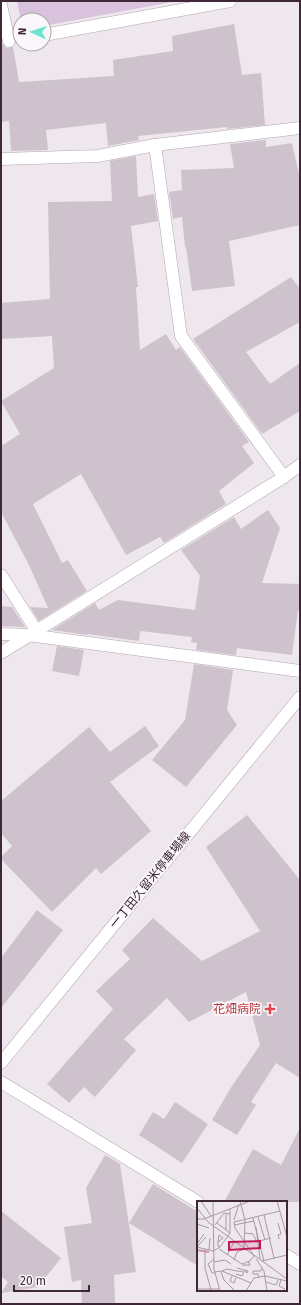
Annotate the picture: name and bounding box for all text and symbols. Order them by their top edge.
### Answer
north arrow [12,12,52,52]
text: N [16,28,29,35]
street label: 一丁田久留米停車場線 [107,829,193,931]
place label: 花畑病院 [213,1002,261,1016]
marker: 花畑病院 [264,1003,276,1015]
inset map [197,1201,287,1291]
scale bar [14,1267,89,1293]
text: 20 m [20,1274,46,1288]

